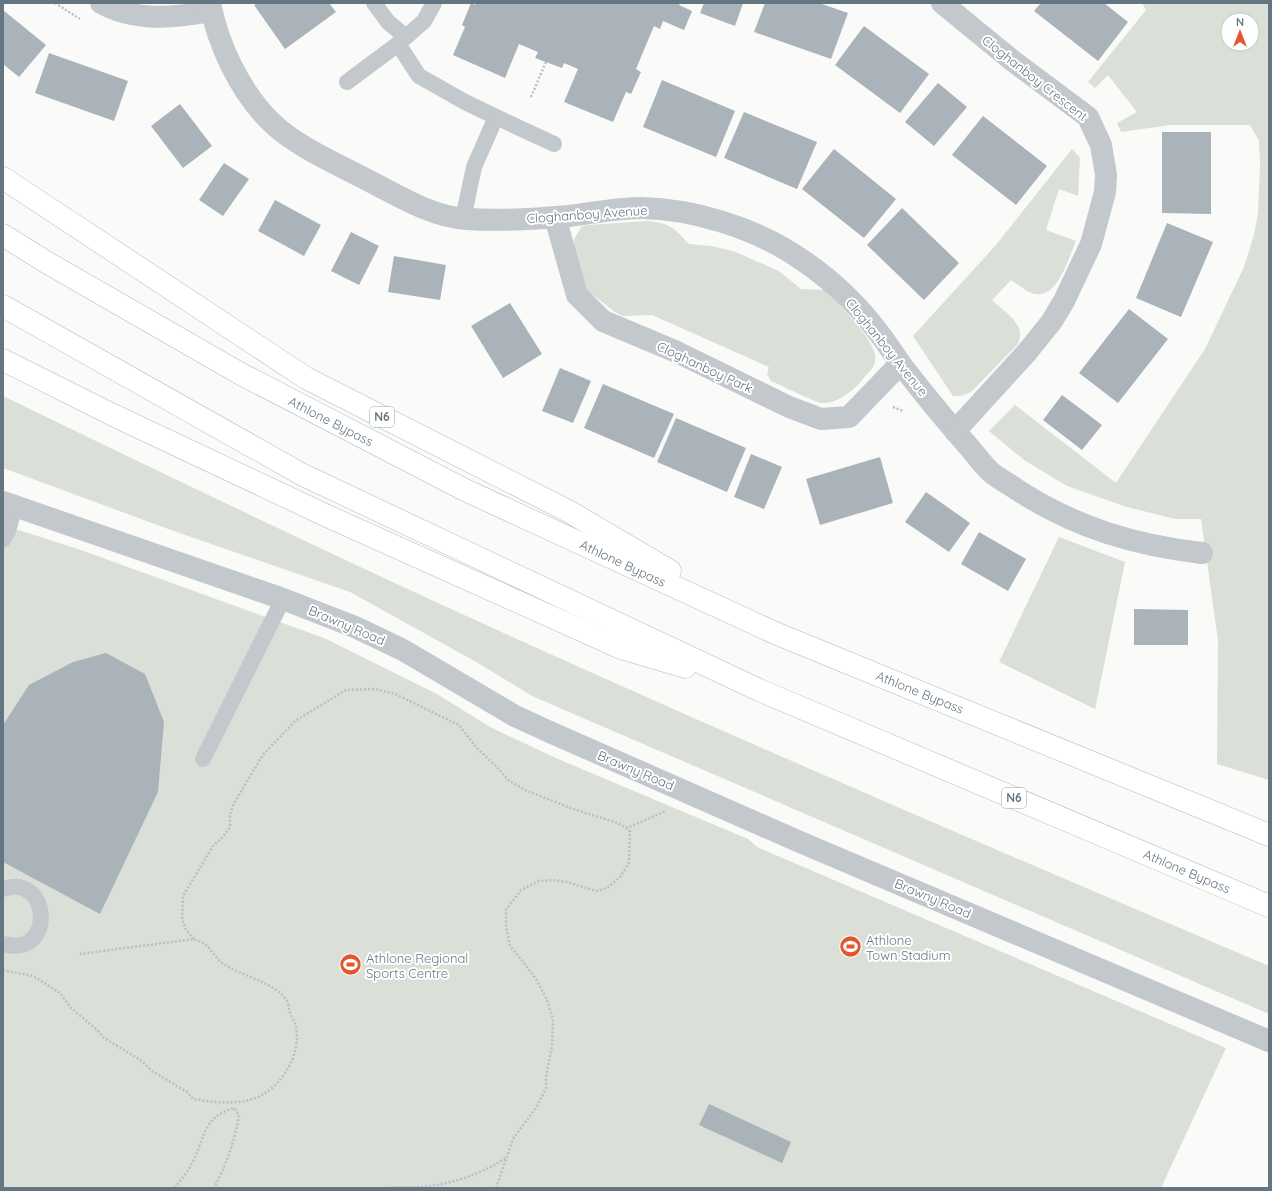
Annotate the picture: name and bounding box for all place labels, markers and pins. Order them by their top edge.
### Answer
place label: Athlone Town Stadium [866,932,951,963]
sports icon: Athlone Town Stadium [837,934,863,960]
place label: Athlone Regional Sports Centre [366,950,468,981]
sports icon: Athlone Regional Sports Centre [338,952,364,978]

